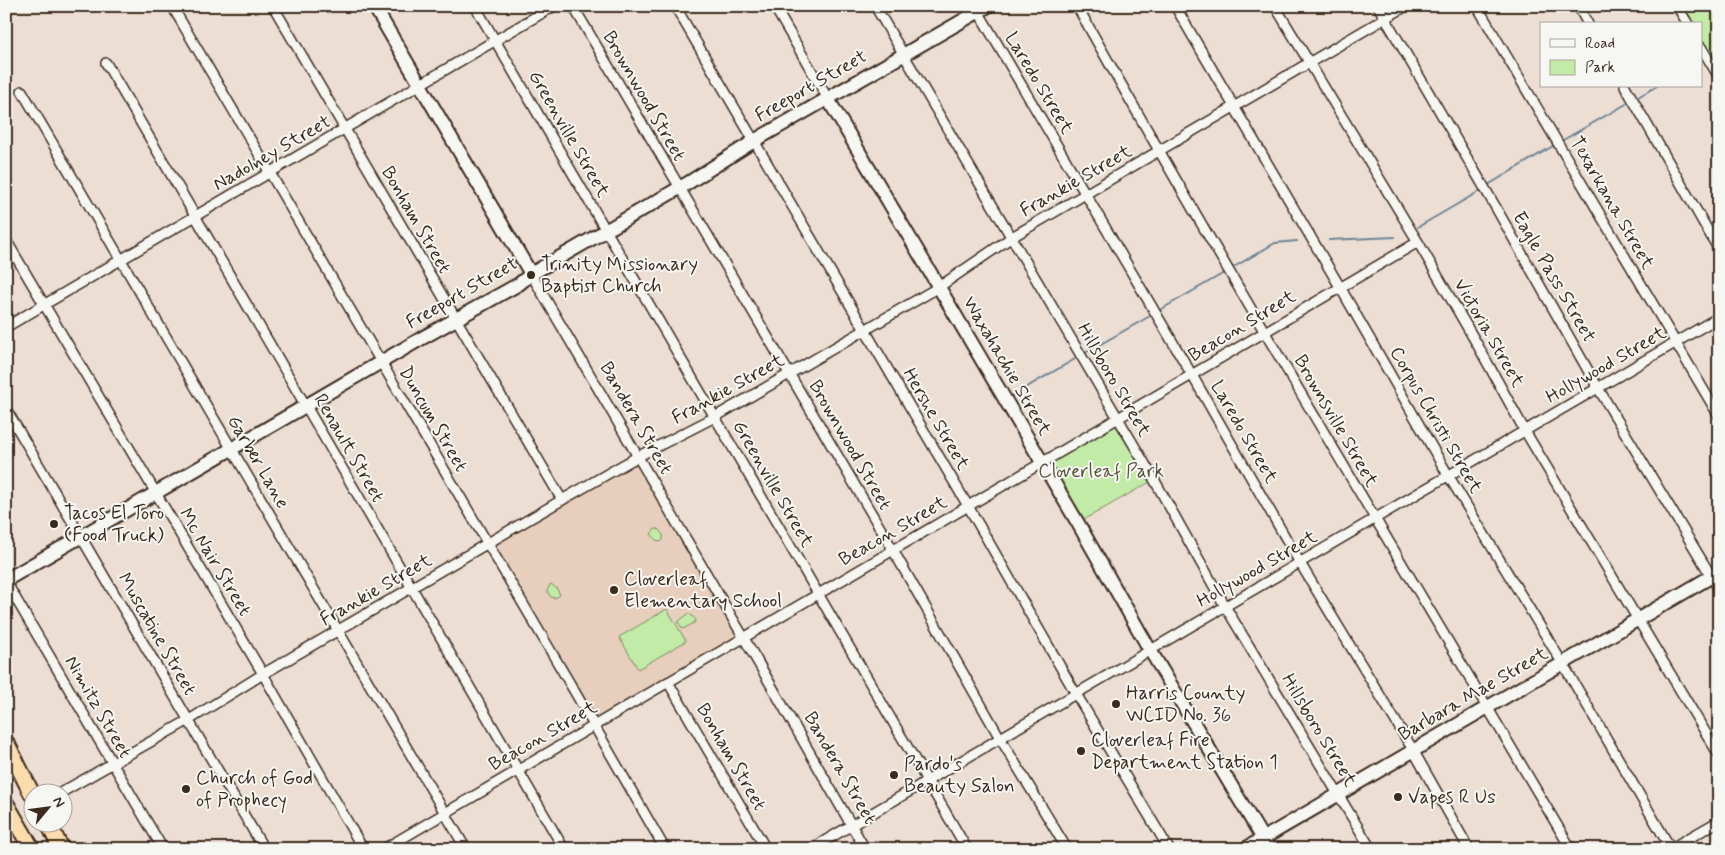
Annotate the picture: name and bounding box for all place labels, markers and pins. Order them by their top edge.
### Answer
place label: Trinity Missionary Baptist Church [541,252,698,299]
marker: Trinity Missionary Baptist Church [525,269,537,281]
place label: Tacos El Toro (Food Truck) [64,501,164,548]
marker: Tacos El Toro (Food Truck) [48,518,60,530]
place label: Cloverleaf Elementary School [624,567,782,614]
marker: Cloverleaf Elementary School [608,584,620,596]
place label: Harris County WCID No. 36 [1126,681,1245,728]
marker: Harris County WCID No. 36 [1110,698,1122,710]
place label: Cloverleaf Fire Department Station 1 [1091,728,1278,775]
marker: Cloverleaf Fire Department Station 1 [1075,745,1087,757]
place label: Pardo's Beauty Salon [904,752,1015,799]
place label: Church of God of Prophecy [196,766,313,814]
marker: Pardo's Beauty Salon [888,769,900,781]
marker: Church of God of Prophecy [180,783,192,795]
place label: Vapes R Us [1408,785,1496,810]
marker: Vapes R Us [1392,791,1404,803]

